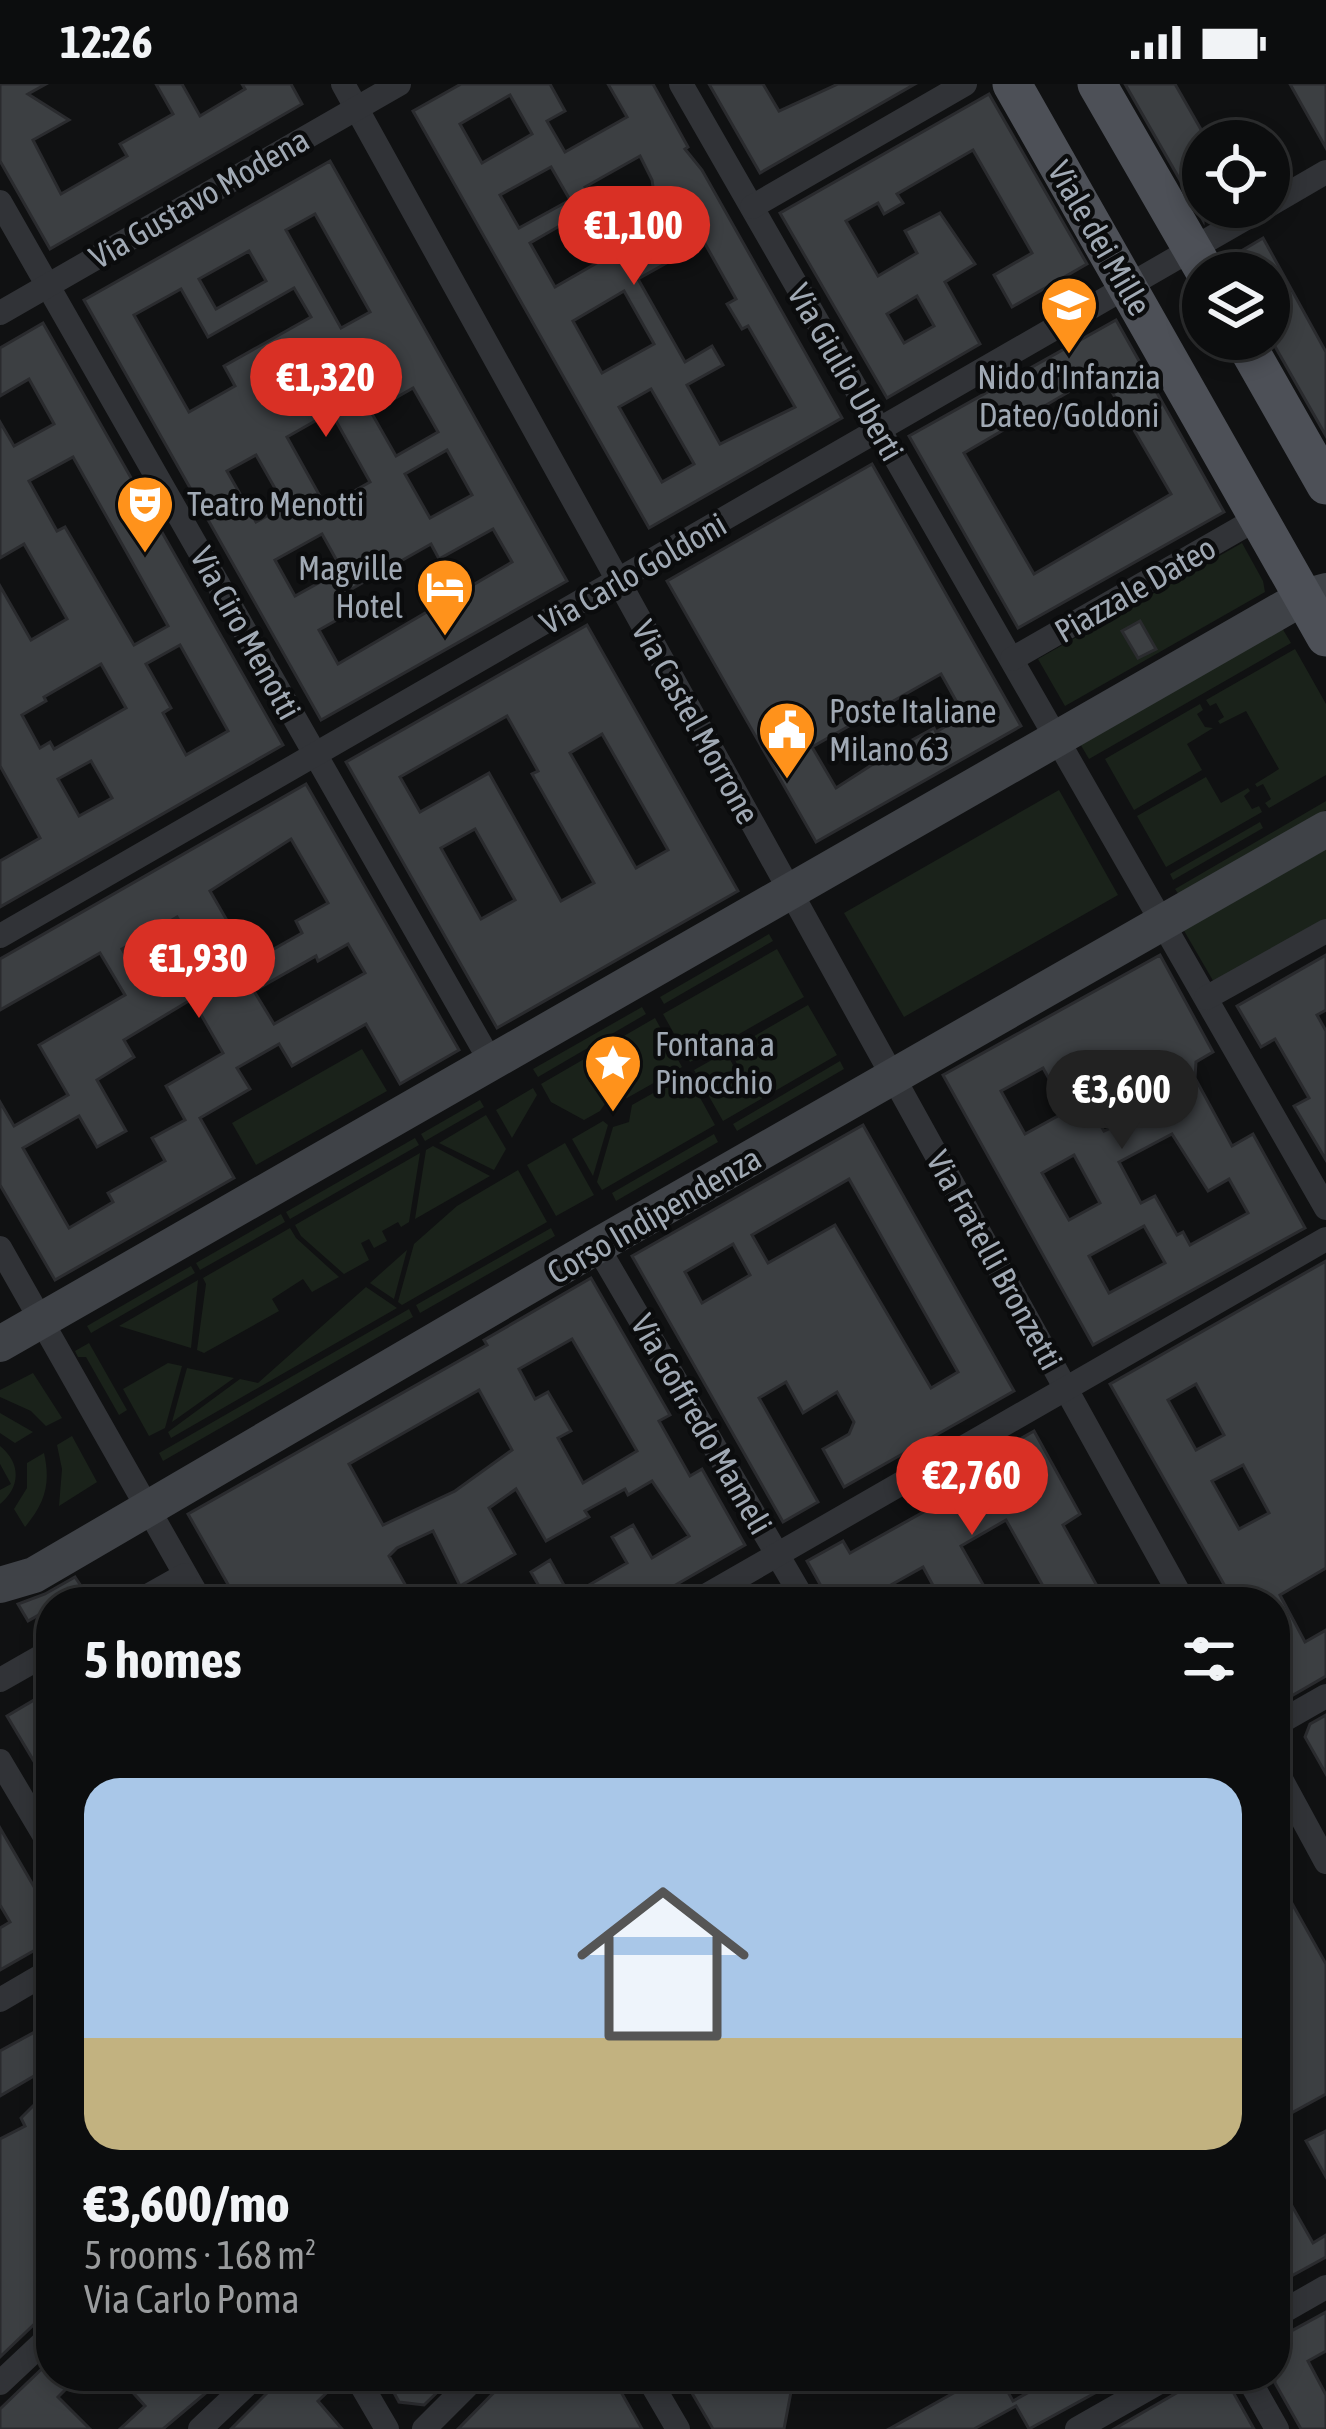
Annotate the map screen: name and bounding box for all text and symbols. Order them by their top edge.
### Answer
text: 12:26 [60,16,153,68]
street label: Via Gustavo Modena [83,120,315,276]
map controls [1182,120,1290,360]
button: locate [1182,120,1290,228]
street label: Viale dei Mille [1041,154,1159,322]
pin: €1,100 [536,186,732,288]
text: €1,100 [585,203,683,247]
button: layers [1182,252,1290,360]
school or university icon: Nido d'Infanzia Dateo/Goldoni [1038,274,1100,356]
street label: Via Giulio Uberti [780,277,912,467]
pin: €1,320 [228,338,424,440]
text: €1,320 [277,355,375,399]
place label: Nido d'Infanzia Dateo/Goldoni [977,358,1161,434]
theatre icon: Teatro Menotti [114,473,176,555]
place label: Teatro Menotti [187,485,364,523]
street label: Via Carlo Goldoni [533,505,733,641]
street label: Piazzale Dateo [1048,528,1222,650]
street label: Via Ciro Menotti [183,540,309,726]
place label: Magville Hotel [298,549,403,625]
hotel icon: Magville Hotel [414,556,476,638]
street label: Via Castel Morrone [624,614,768,830]
place label: Poste Italiane Milano 63 [829,692,997,768]
public building icon: Poste Italiane Milano 63 [756,699,818,781]
pin: €1,930 [101,919,297,1021]
text: €1,930 [150,936,248,980]
place label: Fontana a Pinocchio [655,1025,775,1101]
place icon: Fontana a Pinocchio [582,1032,644,1114]
pin: €3,600 [1024,1050,1220,1152]
text: €3,600 [1073,1067,1171,1111]
street label: Corso Indipendenza [541,1139,767,1291]
street label: Via Fratelli Bronzetti [919,1144,1071,1376]
street label: Via Goffredo Mameli [624,1307,780,1541]
pin: €2,760 [874,1436,1070,1538]
text: €2,760 [923,1453,1021,1497]
icon: filters [1176,1626,1242,1692]
text: 5 homes [84,1630,242,1689]
icon: home [555,1856,771,2072]
text: €3,600/mo [84,2174,290,2233]
text: 5 rooms · 168 m² [84,2233,316,2277]
text: Via Carlo Poma [84,2277,300,2321]

